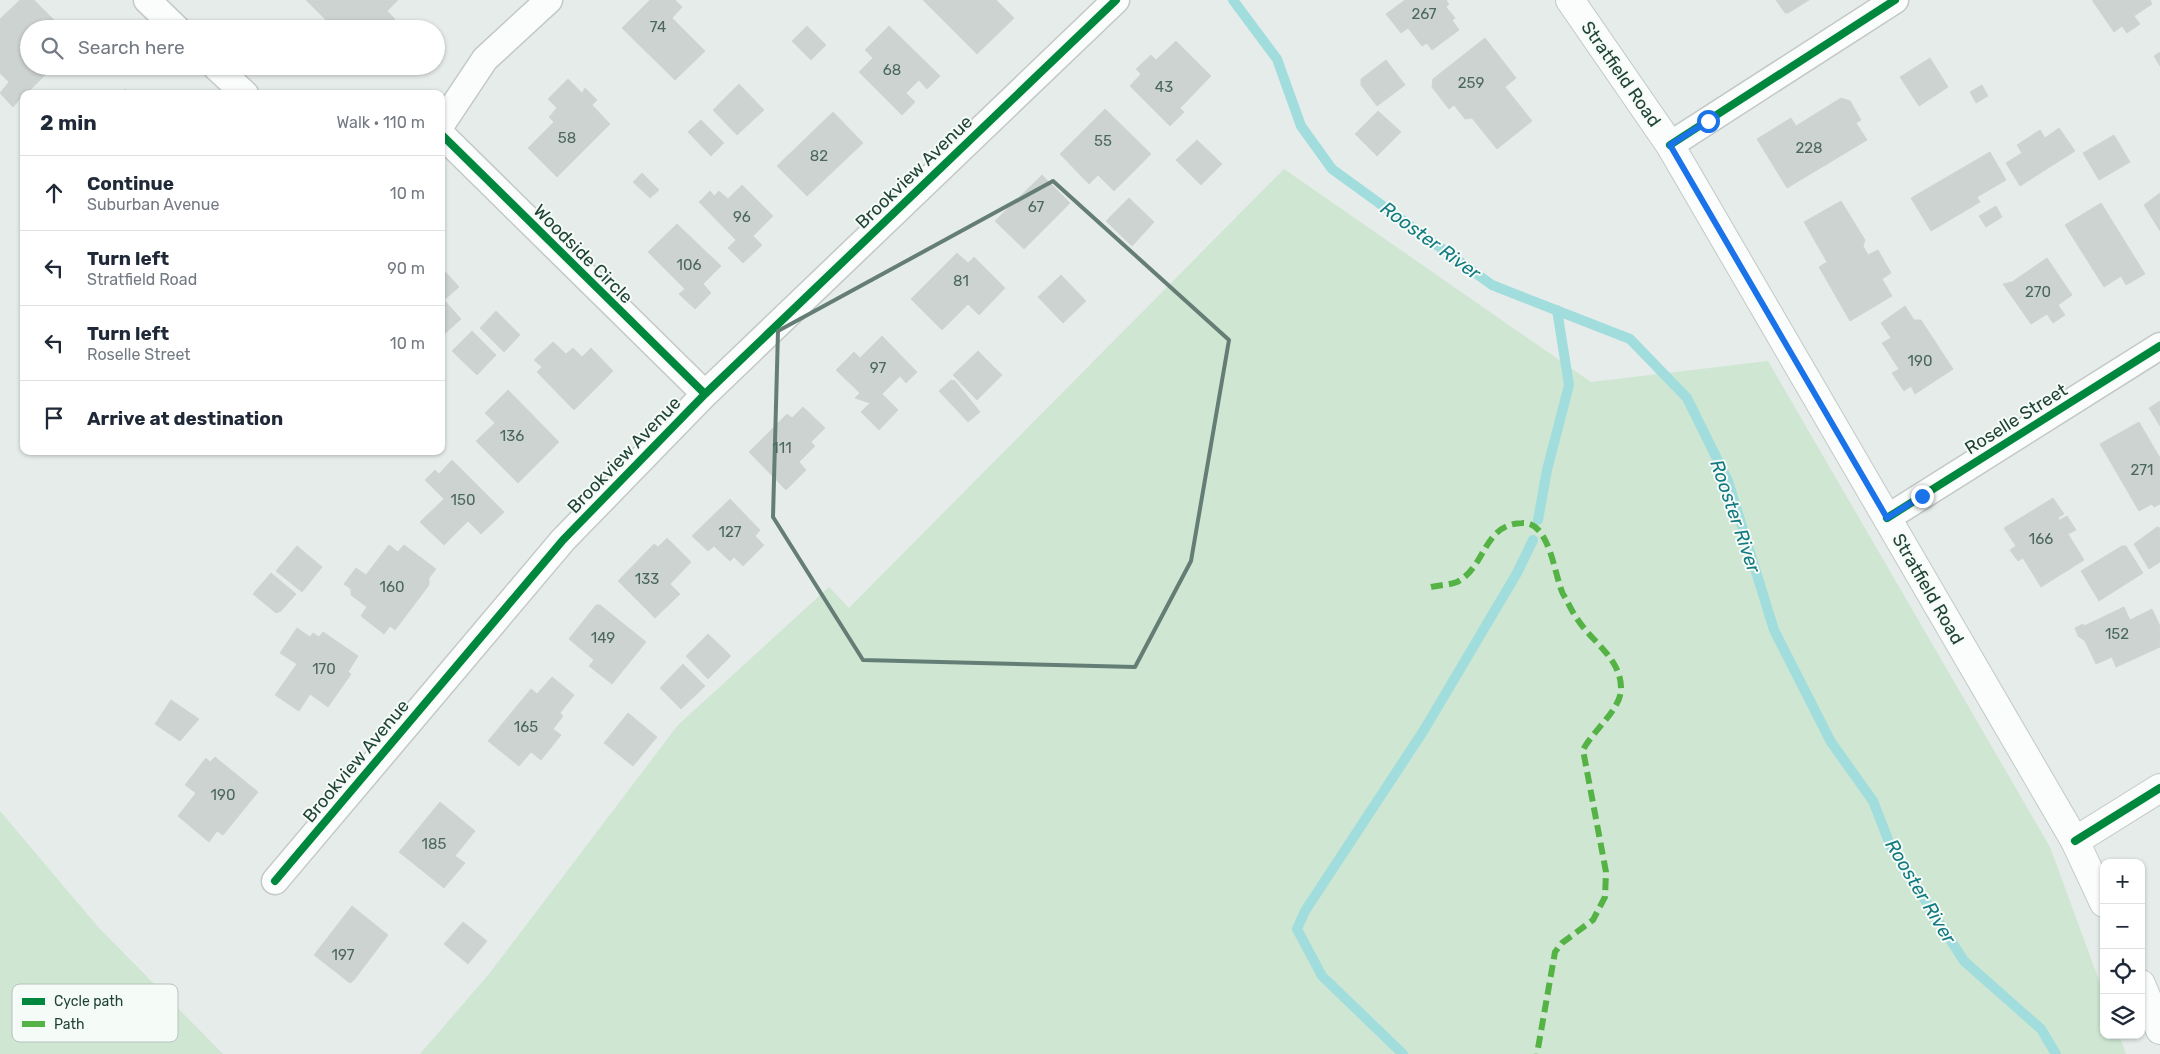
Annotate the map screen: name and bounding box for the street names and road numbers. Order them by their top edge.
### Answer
street label: Stratfield Road [1576,17,1666,131]
street label: Brookview Avenue [851,111,977,233]
street label: Woodside Circle [529,200,637,308]
street label: Roselle Street [1961,379,2071,459]
street label: Brookview Avenue [563,392,685,518]
street label: Stratfield Road [1887,530,1969,648]
street label: Brookview Avenue [298,695,414,827]

